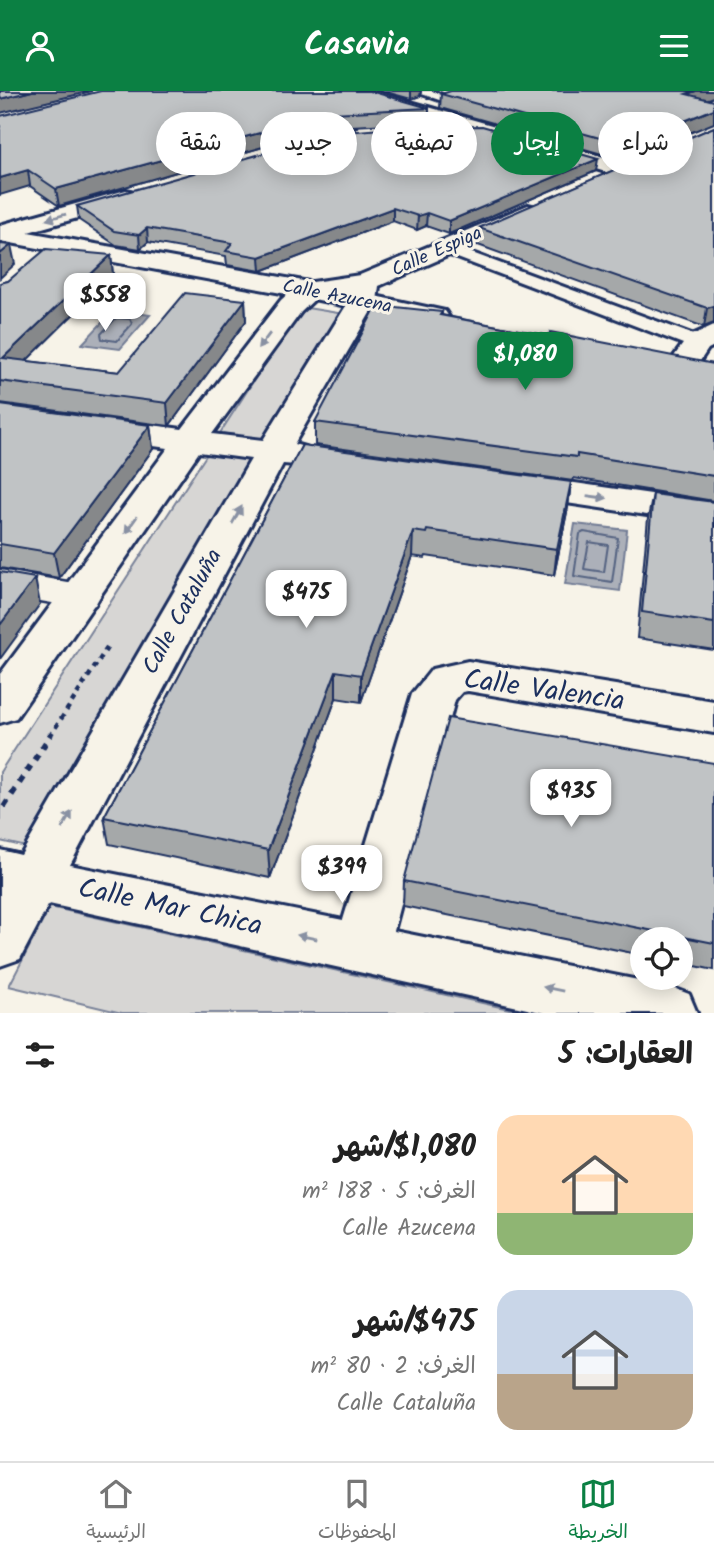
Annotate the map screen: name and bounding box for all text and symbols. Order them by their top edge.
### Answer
text: Casavia [304,20,410,71]
icon: person [21,27,59,65]
icon: menu [655,27,693,65]
chip: شقة [156,112,246,175]
chip: جديد [260,112,357,175]
chip: تصفية [371,112,477,175]
chip: إيجار [491,112,584,175]
chip: شراء [598,112,693,175]
one-way arrow [45,213,66,223]
street label: Calle Espiga [387,219,487,285]
street label: Calle Azucena [280,272,394,322]
pin: $558 [64,273,146,333]
text: $558 [80,278,130,314]
one-way arrow [258,332,272,350]
pin: $1,080 [468,333,582,392]
text: $1,080 [493,337,557,373]
one-way arrow [587,492,609,503]
one-way arrow [231,505,243,524]
one-way arrow [124,516,138,534]
street label: Calle Cataluña [133,542,233,682]
pin: $475 [265,571,347,630]
text: $475 [282,575,330,611]
street label: Calle Valencia [461,657,627,725]
pin: $935 [530,769,612,829]
text: $935 [546,774,596,810]
one-way arrow [61,811,73,830]
pin: $399 [301,845,383,905]
text: $399 [317,850,367,886]
street label: Calle Mar Chica [74,867,266,949]
map controls [630,927,693,990]
button: locate [630,927,693,990]
one-way arrow [296,931,318,942]
one-way arrow [542,983,564,994]
text: العقارات: 5 [558,1031,693,1079]
icon: filters [21,1036,59,1074]
text: $1,080/شهر [335,1124,476,1172]
icon: home [553,1143,637,1227]
text: الغرف: 5 · 188 m² [302,1174,476,1210]
text: Calle Azucena [342,1211,476,1247]
text: $475/شهر [354,1299,476,1347]
icon: home [553,1318,637,1402]
text: الغرف: 2 · 80 m² [311,1349,476,1385]
text: Calle Cataluña [337,1386,476,1422]
tab: الرئيسية [86,1475,146,1548]
tab: المحفوظات [318,1475,396,1548]
tab: الخريطة [569,1475,628,1548]

